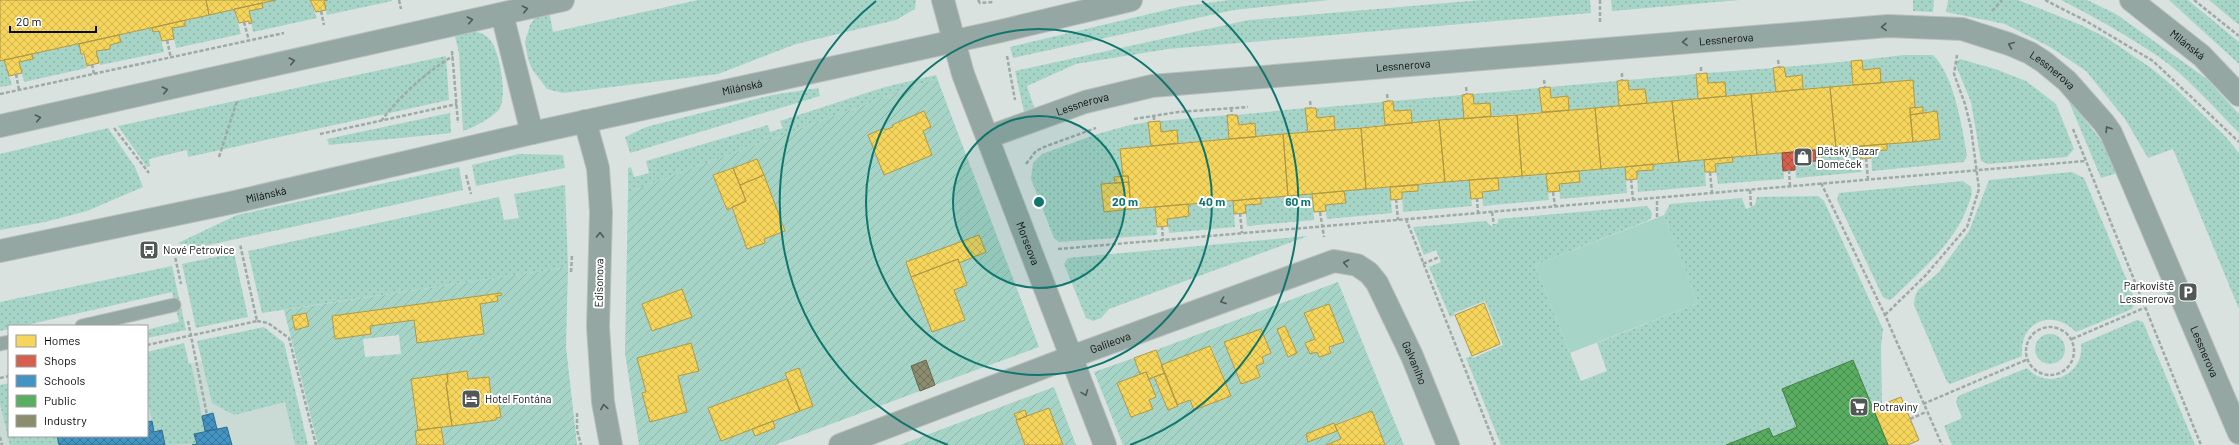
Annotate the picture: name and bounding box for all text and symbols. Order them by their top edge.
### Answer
one-way arrow [521,5,528,13]
scale bar [10,8,96,34]
text: 20 m [16,14,42,28]
one-way arrow [467,17,473,25]
one-way arrow [1881,23,1887,31]
street label: Milánská [2168,26,2208,62]
street label: Lessnerova [1698,30,1754,47]
one-way arrow [1682,38,1688,47]
one-way arrow [2008,42,2015,50]
street label: Lessnerova [2028,48,2078,92]
street label: Lessnerova [1375,56,1431,74]
one-way arrow [289,57,295,65]
street label: Milánská [721,76,763,98]
one-way arrow [162,86,168,94]
street label: Lessnerova [1054,90,1110,118]
one-way arrow [35,114,41,122]
one-way arrow [2105,126,2113,133]
place label: Dětský Bazar Domeček [1817,144,1879,170]
shop icon: Dětský Bazar Domeček [1792,146,1814,168]
street label: Milánská [244,183,287,205]
text: 20 m [1112,194,1138,208]
text: 40 m [1199,194,1225,208]
text: 60 m [1285,194,1311,208]
centre of rings [1032,195,1046,209]
street label: Morseova [1014,220,1043,267]
one-way arrow [596,232,604,238]
bus stop icon: Nové Petrovice [138,239,160,261]
place label: Nové Petrovice [163,243,235,256]
street label: Edisonova [592,258,605,308]
one-way arrow [1343,259,1349,267]
place label: Parkoviště Lessnerova [2119,279,2174,305]
parking icon: Parkoviště Lessnerova [2177,281,2199,303]
one-way arrow [1220,297,1227,305]
street label: Lessnerova [2188,324,2221,379]
legend [8,325,148,437]
street label: Galileova [1088,329,1132,356]
text: Homes [44,333,81,347]
street label: Galvaniho [1400,339,1430,386]
text: Shops [44,353,77,367]
text: Schools [44,373,85,387]
hotel icon: Hotel Fontána [460,388,482,410]
one-way arrow [1081,390,1089,397]
place label: Hotel Fontána [485,392,551,405]
text: Public [44,393,76,407]
supermarket icon: Potraviny [1848,396,1870,418]
place label: Potraviny [1873,400,1918,413]
one-way arrow [600,404,609,410]
text: Industry [44,413,87,427]

